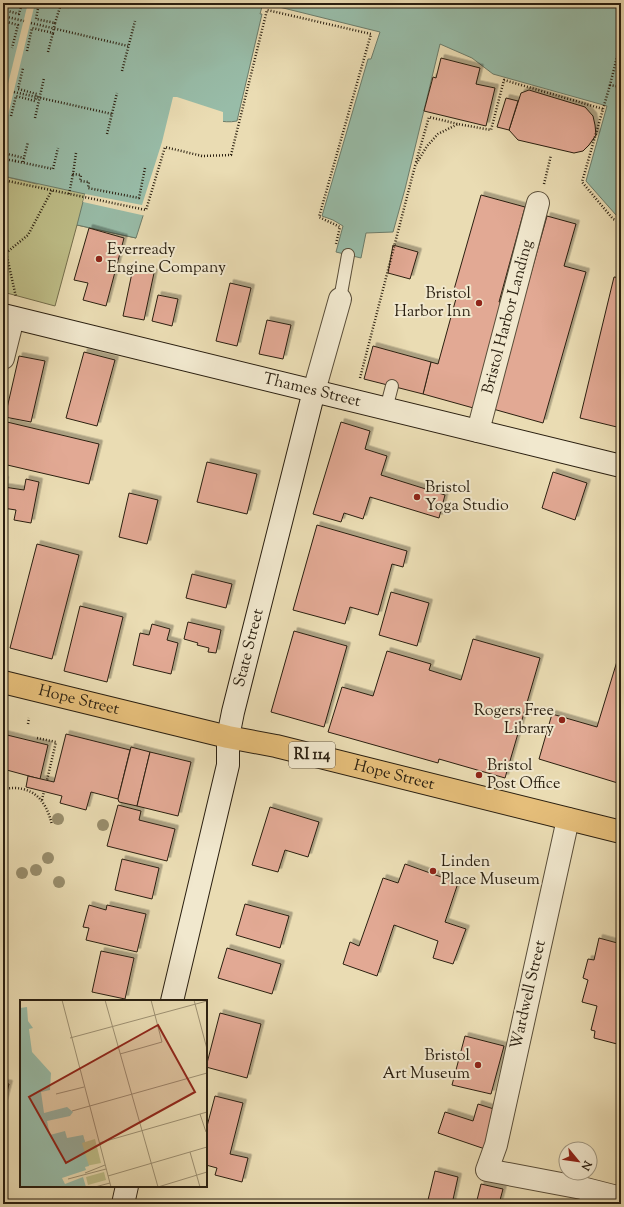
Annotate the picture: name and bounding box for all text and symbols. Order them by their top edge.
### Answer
street label: Bristol Harbor Landing [477,237,539,397]
place label: Everready Engine Company [107,239,226,280]
marker: Everready Engine Company [94,254,104,264]
place label: Bristol Harbor Inn [394,283,472,324]
marker: Bristol Harbor Inn [474,298,484,308]
street label: Thames Street [261,367,364,414]
place label: Bristol Yoga Studio [425,477,509,518]
marker: Bristol Yoga Studio [412,492,422,502]
street label: State Street [228,606,270,690]
street label: Hope Street [36,680,122,722]
place label: Rogers Free Library [474,700,554,741]
marker: Rogers Free Library [557,715,567,725]
road number: RI 114 [289,742,335,768]
street label: Hope Street [351,754,437,797]
place label: Bristol Post Office [487,755,560,796]
marker: Bristol Post Office [474,770,484,780]
place label: Linden Place Museum [441,851,540,892]
marker: Linden Place Museum [428,866,438,876]
street label: Wardwell Street [505,938,553,1052]
inset map [20,1000,207,1187]
place label: Bristol Art Museum [383,1045,471,1086]
marker: Bristol Art Museum [473,1060,483,1070]
north arrow [558,1141,598,1181]
text: N [577,1157,595,1173]

